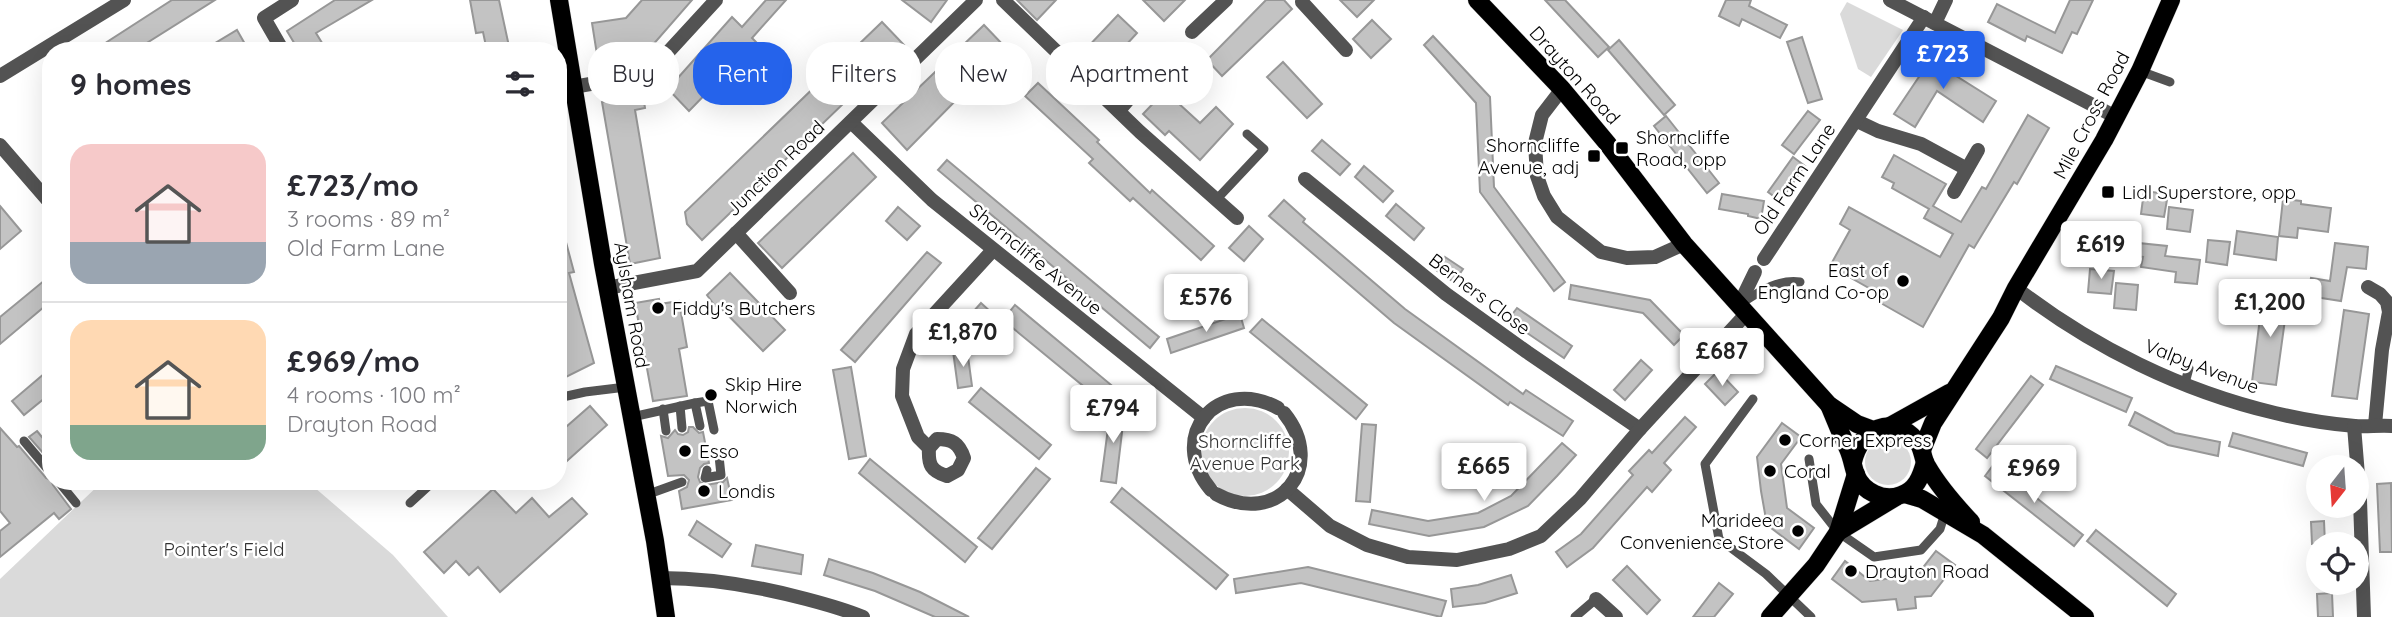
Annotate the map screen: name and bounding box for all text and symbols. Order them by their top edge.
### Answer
street label: Drayton Road [1525,21,1625,129]
pin: £723 [1902,32,1984,91]
text: £723 [1917,39,1969,68]
chip: Buy [588,42,679,105]
chip: Rent [693,42,792,105]
chip: Filters [806,42,921,105]
chip: New [935,42,1032,105]
chip: Apartment [1046,42,1213,105]
street label: Mile Cross Road [2047,47,2135,183]
text: 9 homes [70,65,192,103]
icon: filters [501,65,539,103]
street label: Junction Road [721,115,829,221]
street label: Old Farm Lane [1748,118,1840,240]
place label: Shorncliffe Road, opp [1636,125,1730,171]
place label: Shorncliffe Avenue, adj [1478,133,1580,179]
marker: Shorncliffe Road, opp [1614,140,1630,156]
marker: Shorncliffe Avenue, adj [1586,148,1602,164]
text: £723/mo [287,166,419,204]
icon: home [126,172,210,256]
place label: Lidl Superstore, opp [2122,180,2296,204]
marker: Lidl Superstore, opp [2100,184,2116,200]
street label: Shorncliffe Avenue [965,198,1107,320]
text: 3 rooms · 89 m² [287,204,450,233]
pin: £619 [2060,222,2142,281]
text: £619 [2077,229,2125,258]
text: Old Farm Lane [287,233,445,262]
street label: Aylsham Road [609,240,655,370]
street label: Berners Close [1424,248,1536,340]
place label: East of England Co-op [1758,258,1889,304]
marker: East of England Co-op [1895,273,1911,289]
pin: £576 [1165,274,1247,334]
pin: £1,200 [2213,280,2327,339]
text: £576 [1180,282,1232,311]
text: £1,200 [2235,287,2305,316]
place label: Fiddy's Butchers [672,296,816,320]
marker: Fiddy's Butchers [650,300,666,316]
pin: £1,870 [906,310,1020,369]
text: £1,870 [929,317,997,346]
pin: £687 [1681,328,1763,388]
street label: Valpy Avenue [2141,333,2263,399]
text: £687 [1696,336,1748,365]
text: £969/mo [287,342,420,380]
icon: home [126,348,210,432]
place label: Skip Hire Norwich [725,372,802,418]
text: 4 rooms · 100 m² [287,380,461,409]
pin: £794 [1072,386,1154,445]
marker: Skip Hire Norwich [703,387,719,403]
text: £794 [1086,393,1140,422]
text: Drayton Road [287,409,437,438]
place label: Corner Express [1799,428,1931,452]
park label: Shorncliffe Avenue Park [1190,429,1300,475]
marker: Corner Express [1777,432,1793,448]
place label: Esso [699,439,739,463]
marker: Esso [677,443,693,459]
pin: £665 [1443,444,1525,503]
pin: £969 [1993,446,2075,505]
text: £665 [1457,451,1511,480]
text: £969 [2007,453,2061,482]
north arrow [2306,455,2370,518]
map controls [2306,455,2369,595]
place label: Coral [1784,459,1831,483]
marker: Coral [1762,463,1778,479]
place label: Londis [718,479,775,503]
marker: Londis [696,483,712,499]
place label: Marideea Convenience Store [1620,508,1784,554]
marker: Marideea Convenience Store [1790,523,1806,539]
button: locate [2306,532,2369,595]
park label: Pointer's Field [163,537,285,561]
place label: Drayton Road [1865,559,1989,583]
marker: Drayton Road [1843,563,1859,579]

